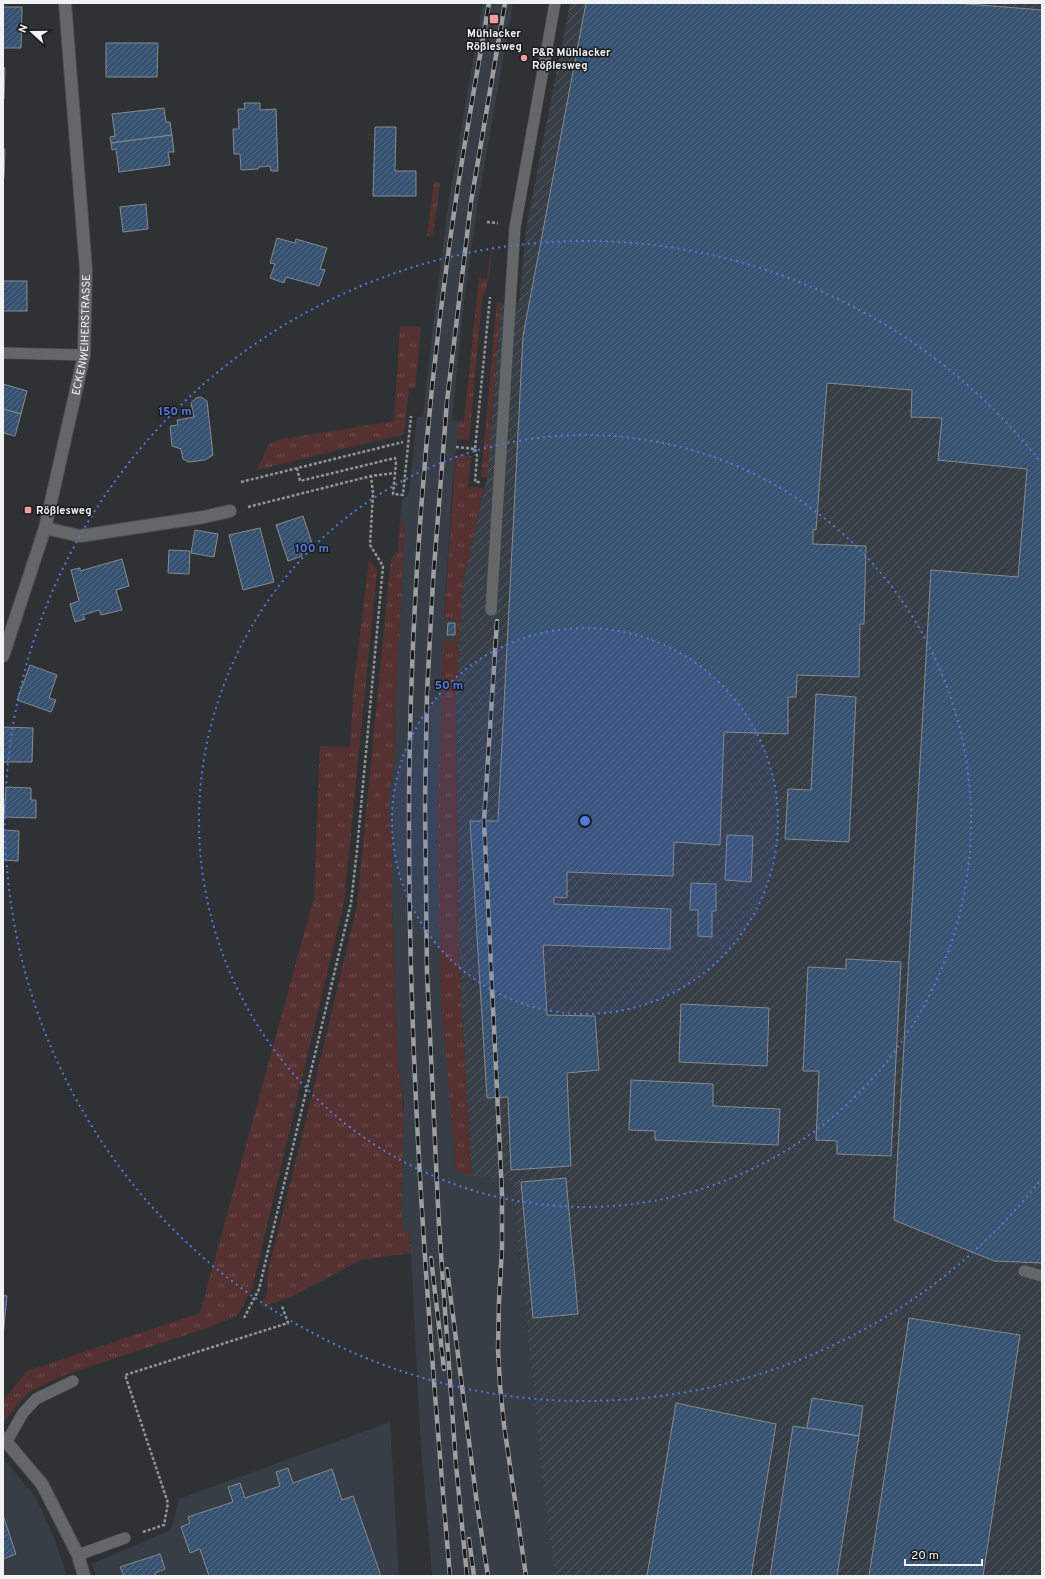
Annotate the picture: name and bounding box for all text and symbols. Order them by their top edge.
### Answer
north arrow [12,12,52,52]
marker: Mühlacker Rößlesweg [488,13,500,25]
text: N [16,23,32,35]
place label: Mühlacker Rößlesweg [466,27,522,54]
place label: P&R Mühlacker Rößlesweg [532,46,611,73]
marker: P&R Mühlacker Rößlesweg [519,53,529,63]
street label: ECKENWEIHERSTRASSE [69,274,94,397]
text: 150 m [158,404,192,420]
place label: Rößlesweg [36,504,92,518]
marker: Rößlesweg [23,505,33,515]
text: 100 m [295,541,329,557]
text: 50 m [435,678,463,694]
centre of rings [578,814,592,828]
scale bar [905,1541,982,1567]
text: 20 m [911,1548,939,1564]

